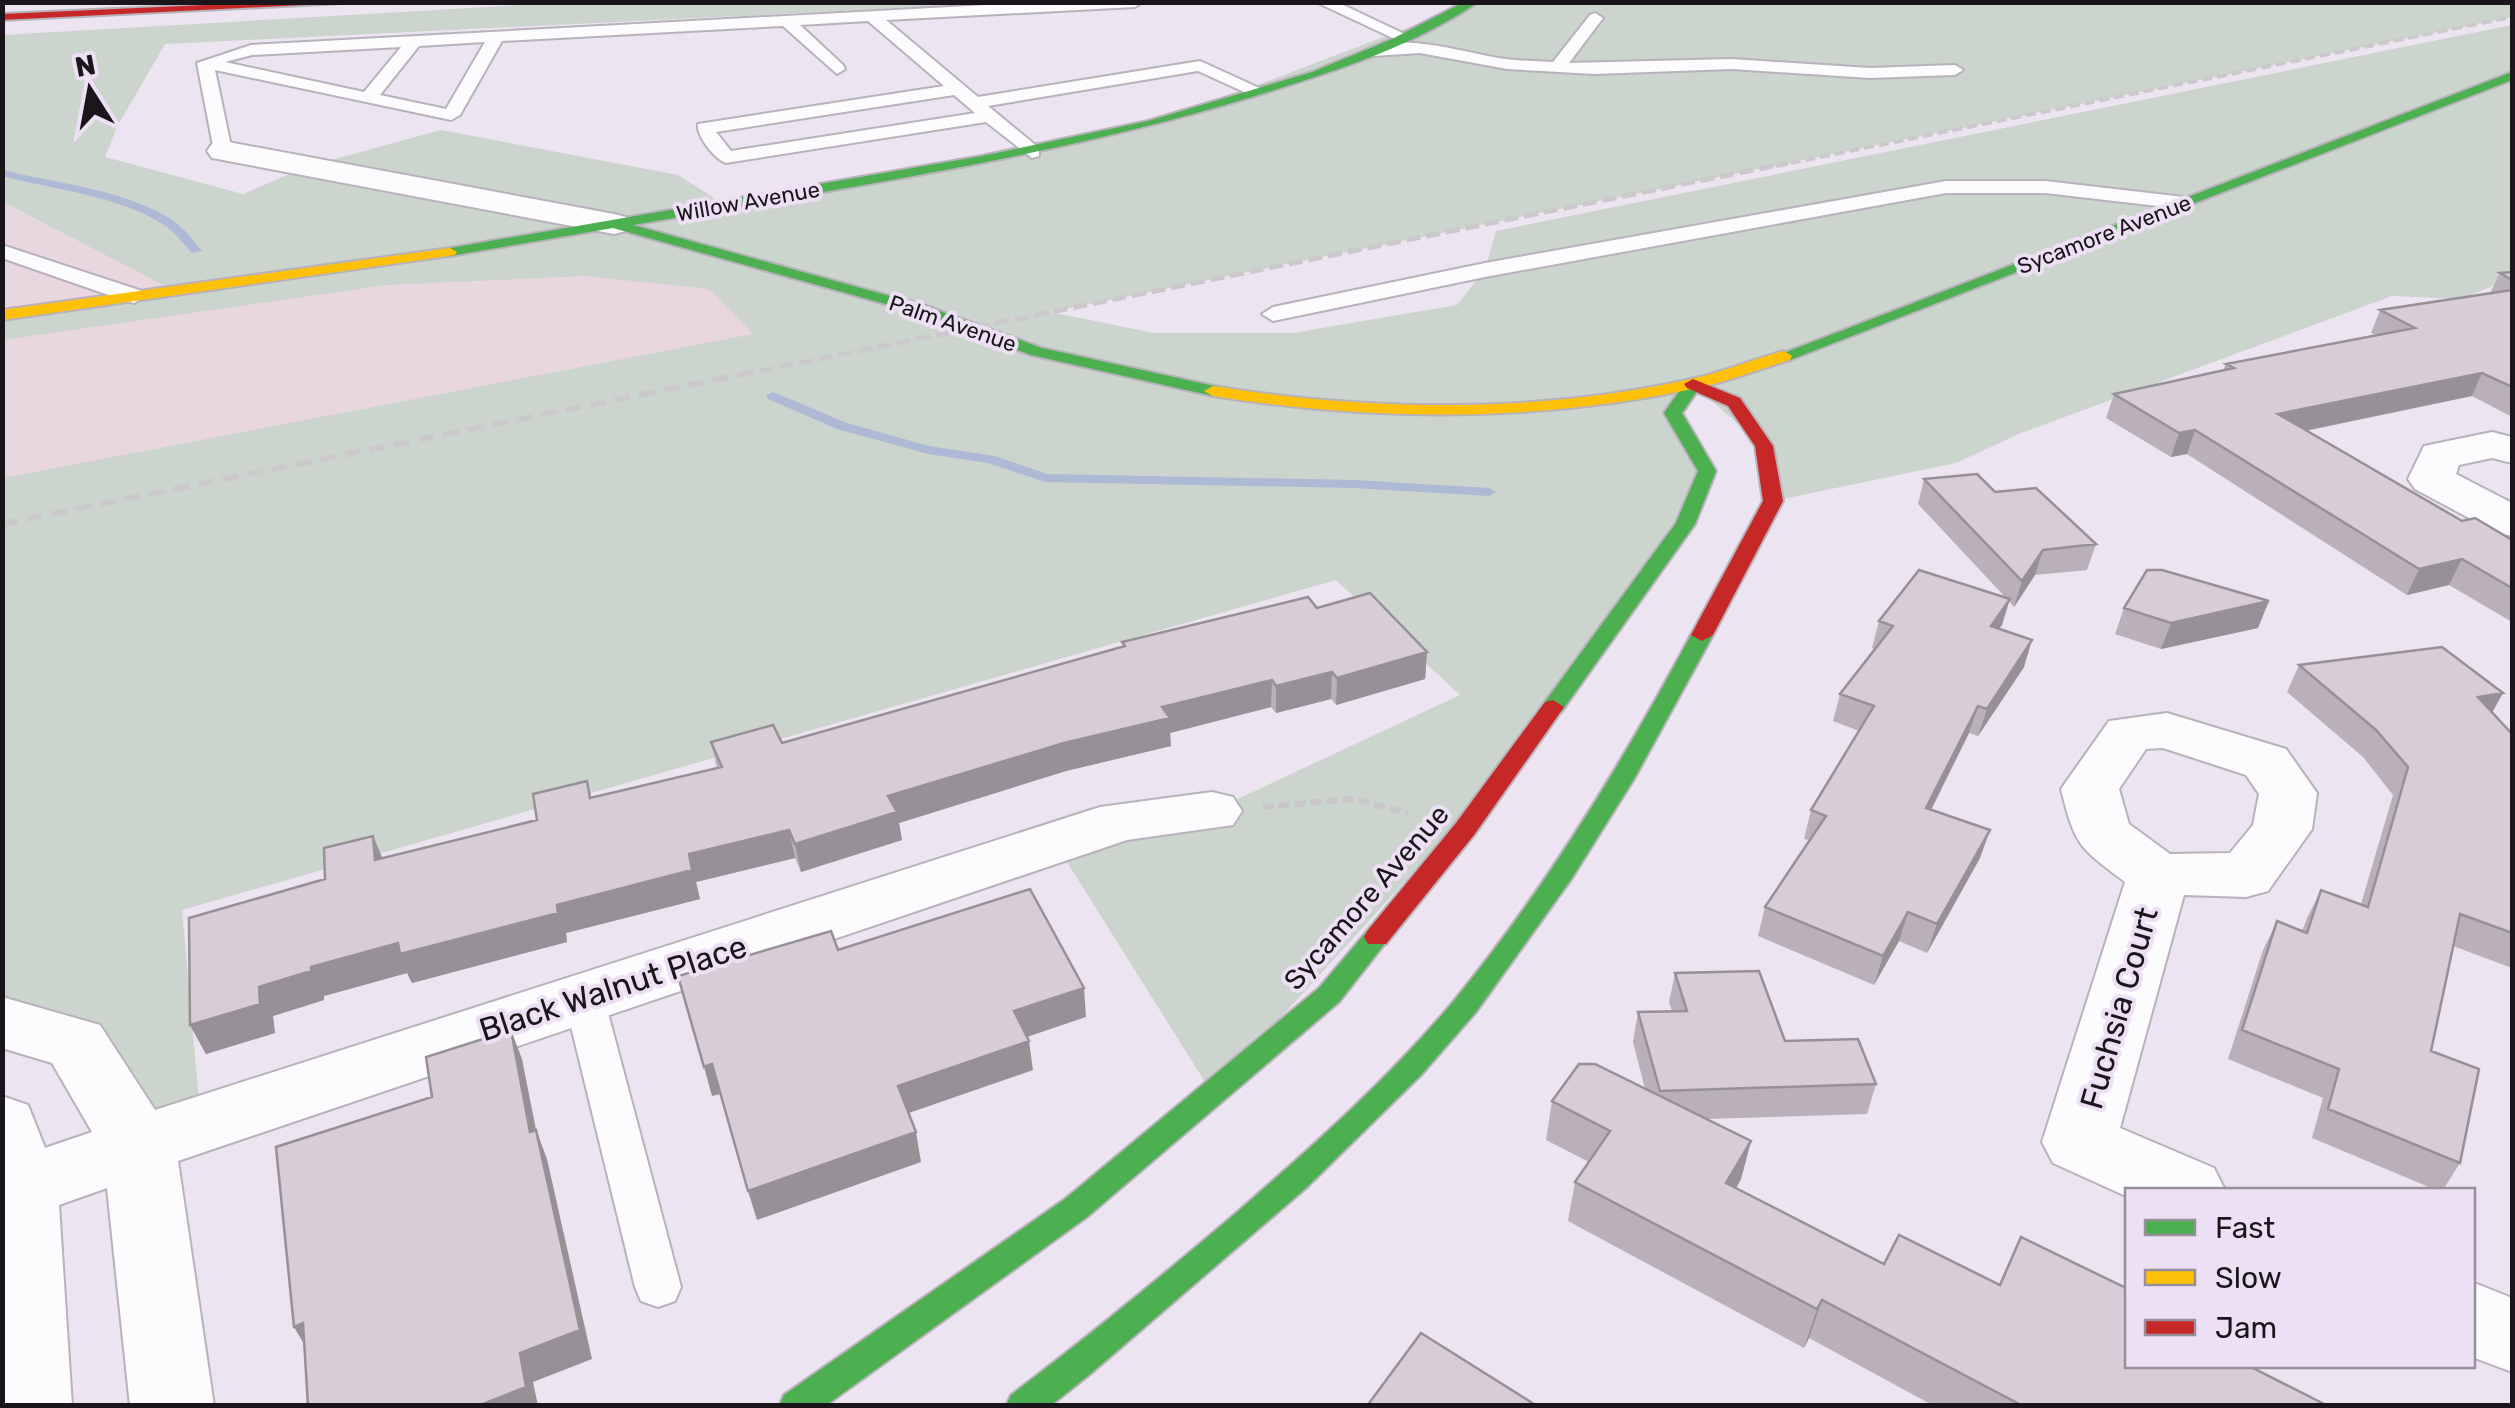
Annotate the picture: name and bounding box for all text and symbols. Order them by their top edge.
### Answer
north arrow [40,40,140,140]
text: N [72,48,98,84]
street label: Willow Avenue [674,176,822,227]
street label: Sycamore Avenue [2013,189,2195,280]
street label: Palm Avenue [886,289,1020,358]
street label: Sycamore Avenue [1277,798,1456,997]
street label: Fuchsia Court [2072,903,2166,1113]
street label: Black Walnut Place [474,927,752,1049]
legend [2125,1188,2475,1368]
text: Fast [2215,1210,2275,1246]
text: Slow [2215,1260,2282,1296]
text: Jam [2215,1310,2277,1346]

